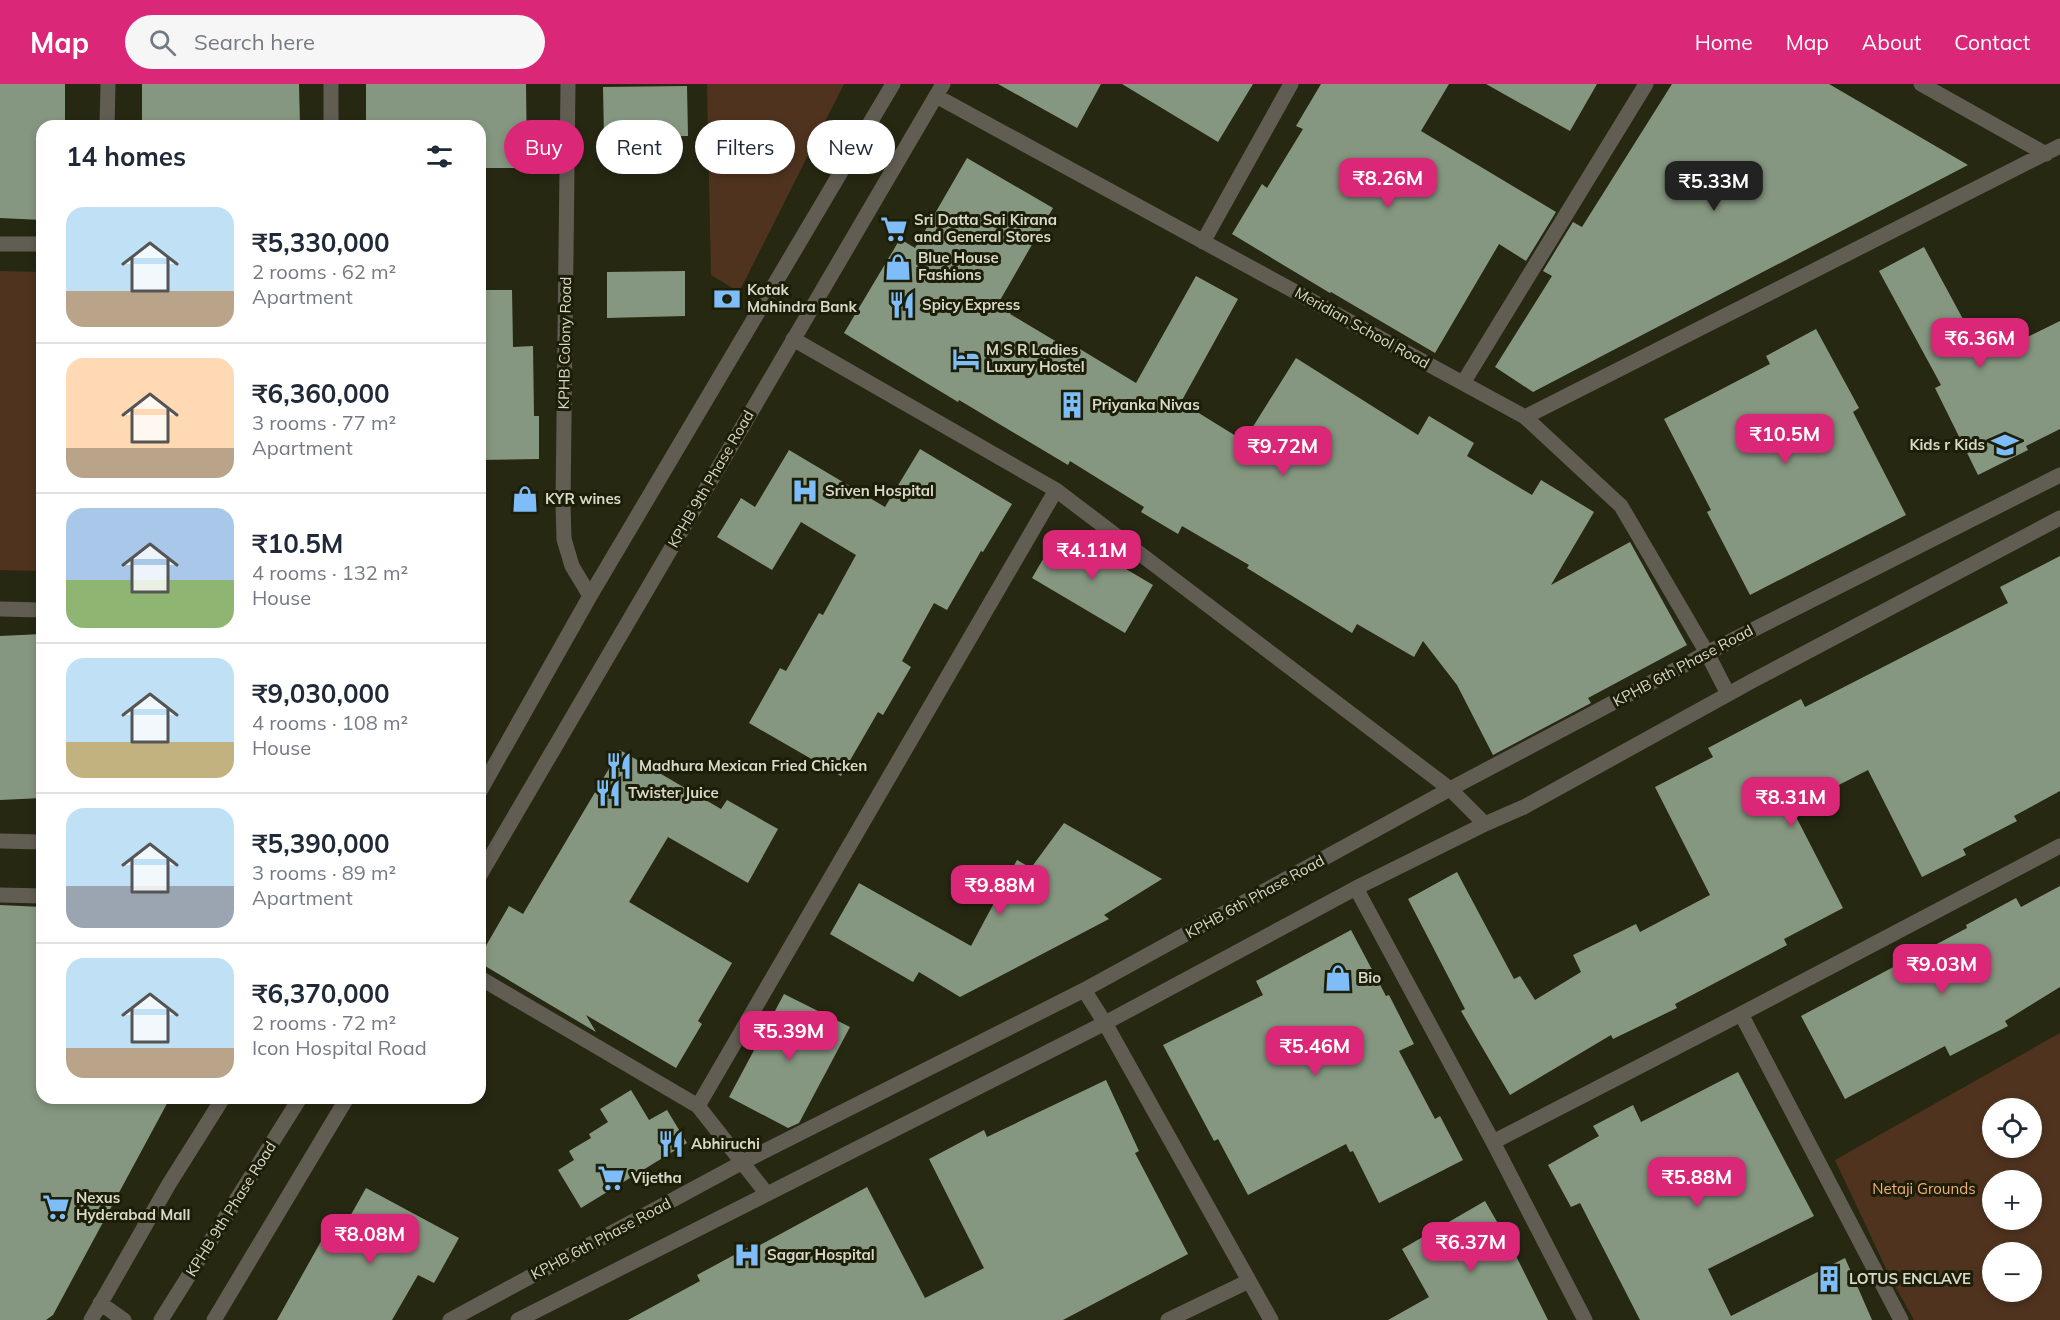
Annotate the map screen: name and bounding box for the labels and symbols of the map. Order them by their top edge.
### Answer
pin: ₹8.26M [1339,158,1437,209]
pin: ₹5.33M [1665,161,1763,212]
place label: Sri Datta Sai Kirana and General Stores [914,210,1057,246]
supermarket icon: Sri Datta Sai Kirana and General Stores [879,214,909,244]
place label: Blue House Fashions [918,248,999,284]
shop icon: Blue House Fashions [883,252,913,282]
street label: KPHB Colony Road [554,276,575,409]
place label: Kotak Mahindra Bank [747,280,858,316]
street label: Meridian School Road [1291,283,1433,373]
bank icon: Kotak Mahindra Bank [712,284,742,314]
restaurant icon: Spicy Express [887,290,917,320]
place label: Spicy Express [922,295,1020,314]
pin: ₹6.36M [1931,318,2029,369]
place label: M S R Ladies Luxury Hostel [986,340,1085,376]
hotel icon: M S R Ladies Luxury Hostel [951,344,981,374]
building icon: Priyanka Nivas [1057,390,1087,420]
place label: Priyanka Nivas [1092,395,1200,414]
street label: KPHB 9th Phase Road [663,407,758,551]
pin: ₹10.5M [1736,414,1834,465]
pin: ₹9.72M [1234,426,1332,477]
school or university icon: Kids r Kids [1990,430,2020,460]
place label: Kids r Kids [1909,435,1985,454]
hospital icon: Sriven Hospital [790,476,820,506]
place label: Sriven Hospital [825,481,934,500]
shop icon: KYR wines [510,484,540,514]
place label: KYR wines [545,489,621,508]
pin: ₹4.11M [1043,530,1141,581]
street label: KPHB 6th Phase Road [1610,621,1756,710]
restaurant icon: Madhura Mexican Fried Chicken [604,751,634,781]
place label: Madhura Mexican Fried Chicken [639,756,867,775]
pin: ₹8.31M [1742,777,1840,828]
restaurant icon: Twister Juice [593,778,623,808]
place label: Twister Juice [628,783,719,802]
street label: KPHB 6th Phase Road [1182,851,1327,943]
pin: ₹9.88M [951,865,1049,916]
pin: ₹9.03M [1893,944,1991,995]
shop icon: Bio [1323,963,1353,993]
place label: Bio [1358,968,1381,987]
pin: ₹5.39M [740,1011,838,1062]
pin: ₹5.46M [1266,1026,1364,1077]
restaurant icon: Abhiruchi [656,1129,686,1159]
place label: Abhiruchi [691,1134,760,1153]
street label: KPHB 9th Phase Road [181,1138,280,1280]
pin: ₹5.88M [1648,1157,1746,1208]
supermarket icon: Vijetha [596,1163,626,1193]
place label: Vijetha [630,1168,682,1187]
park label: Netaji Grounds [1872,1179,1976,1198]
place label: Nexus Hyderabad Mall [76,1188,190,1224]
supermarket icon: Nexus Hyderabad Mall [41,1192,71,1222]
street label: KPHB 6th Phase Road [528,1194,674,1283]
pin: ₹8.08M [321,1214,419,1265]
pin: ₹6.37M [1422,1222,1520,1273]
hospital icon: Sagar Hospital [732,1240,762,1270]
place label: Sagar Hospital [767,1245,875,1264]
building icon: LOTUS ENCLAVE [1814,1264,1844,1294]
place label: LOTUS ENCLAVE [1849,1269,1971,1288]

